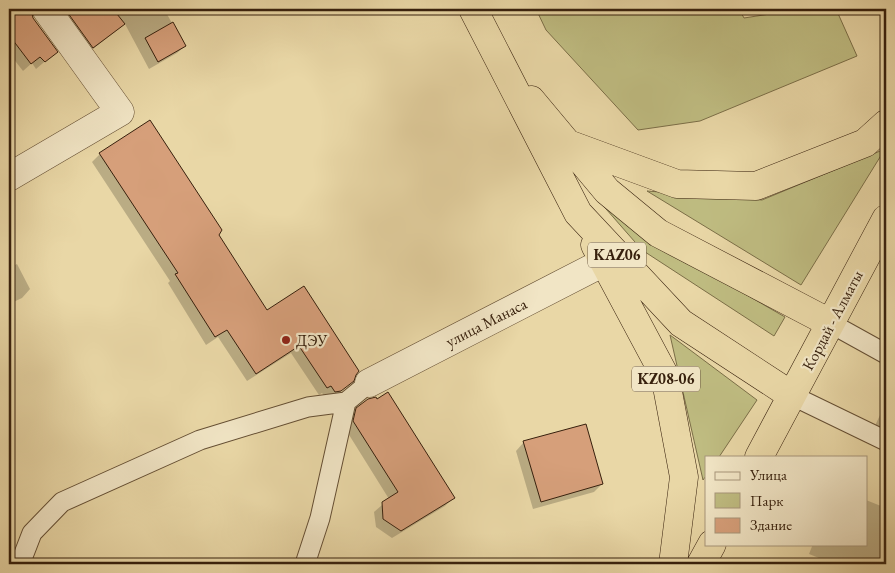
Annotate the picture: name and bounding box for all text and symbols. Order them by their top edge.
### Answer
road number: KAZ06 [588,242,646,268]
street label: Кордай - Алматы [797,266,868,374]
street label: улица Манаса [442,293,531,352]
place label: ДЭУ [296,330,328,351]
marker: ДЭУ [280,334,292,346]
road number: KZ08-06 [632,366,700,392]
legend [705,456,868,546]
text: Улица [749,465,787,484]
text: Парк [750,491,783,510]
text: Здание [750,515,792,534]

